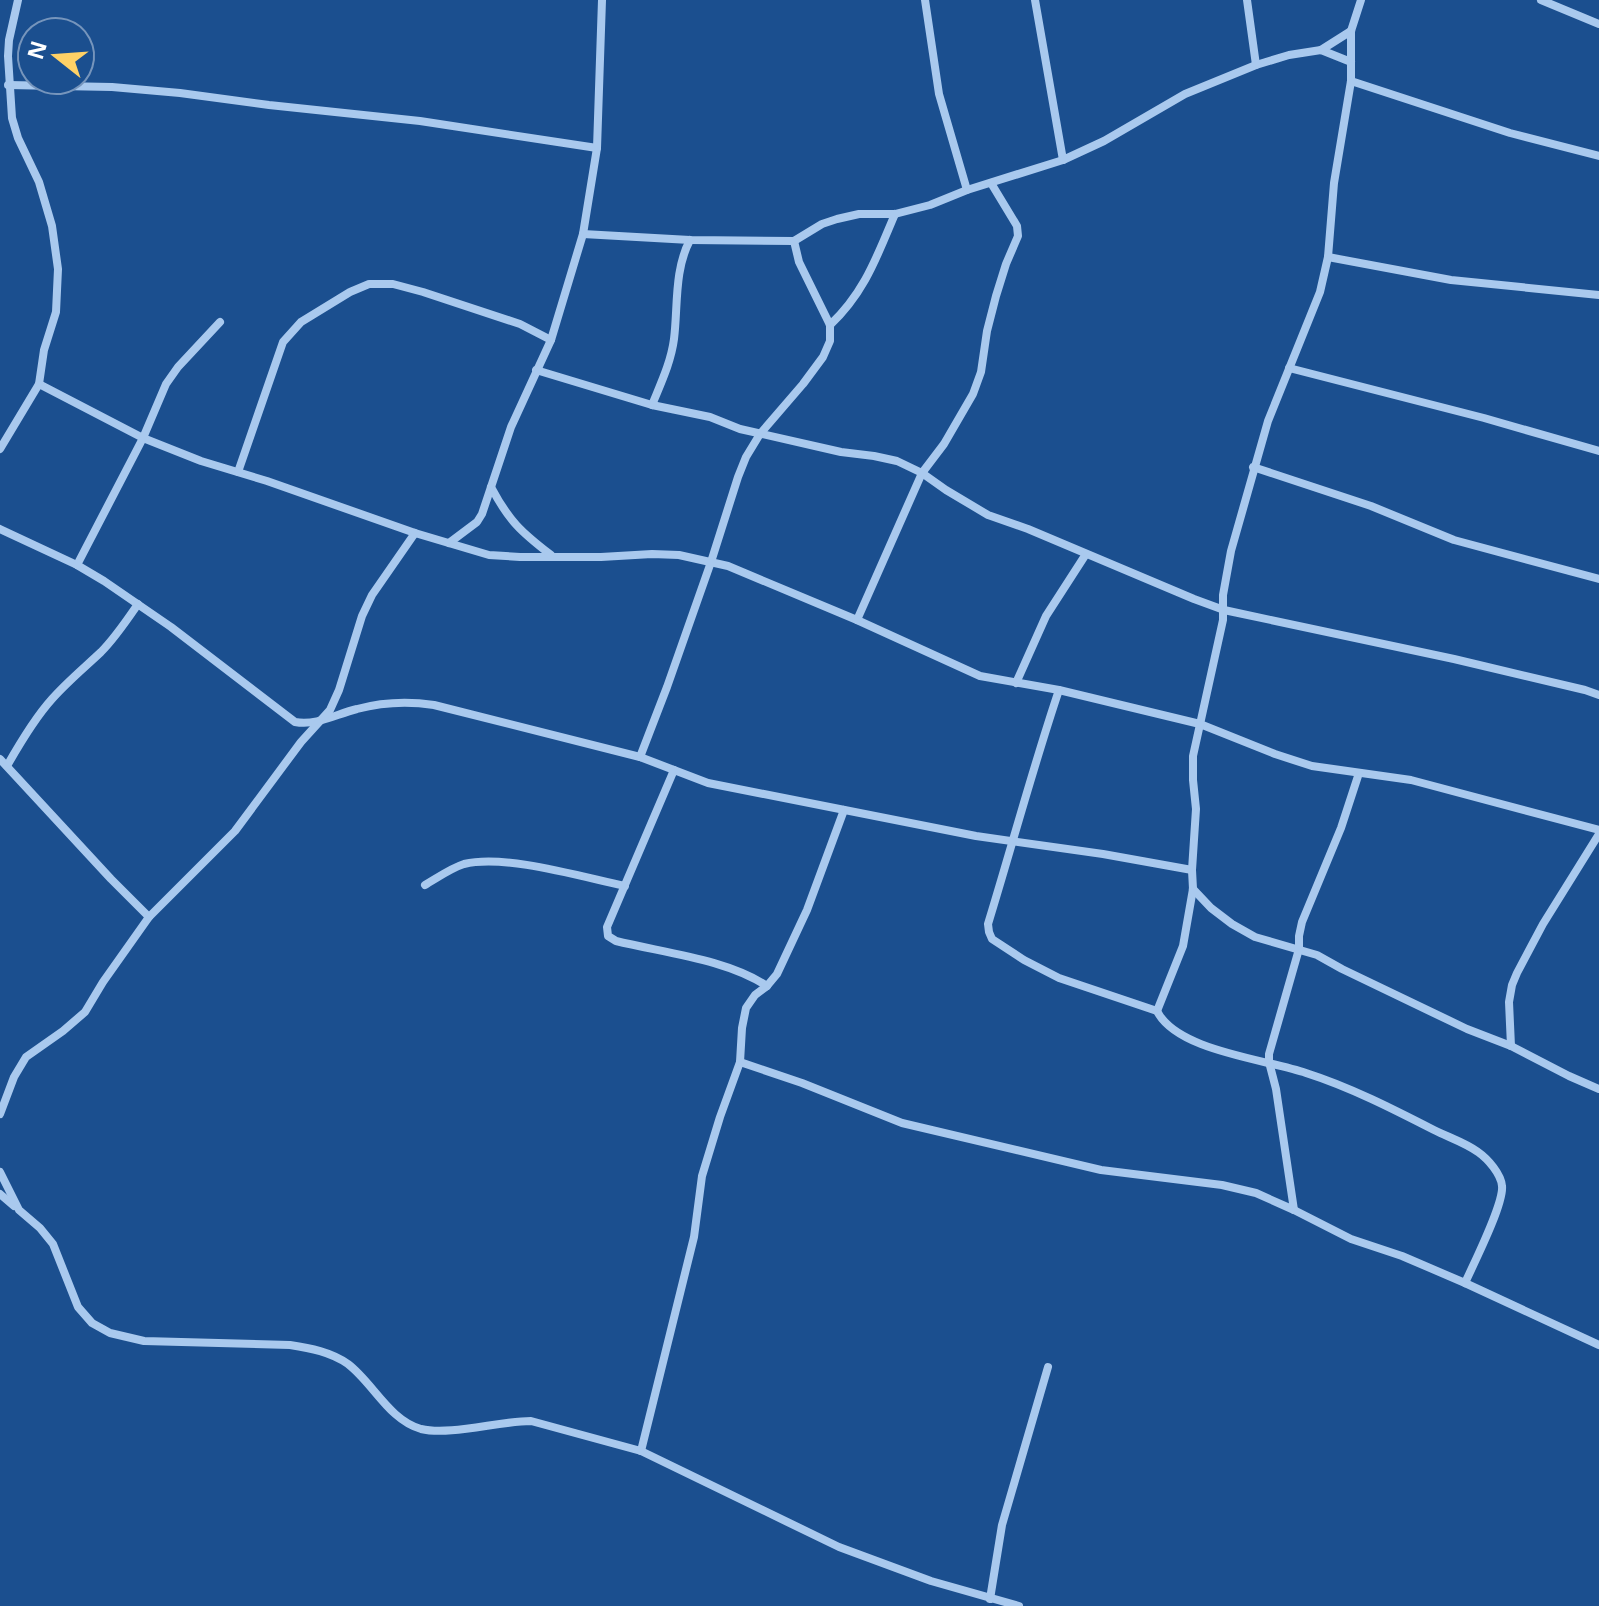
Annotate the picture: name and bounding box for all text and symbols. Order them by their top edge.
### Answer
north arrow [16,16,96,96]
text: N [19,37,53,63]

